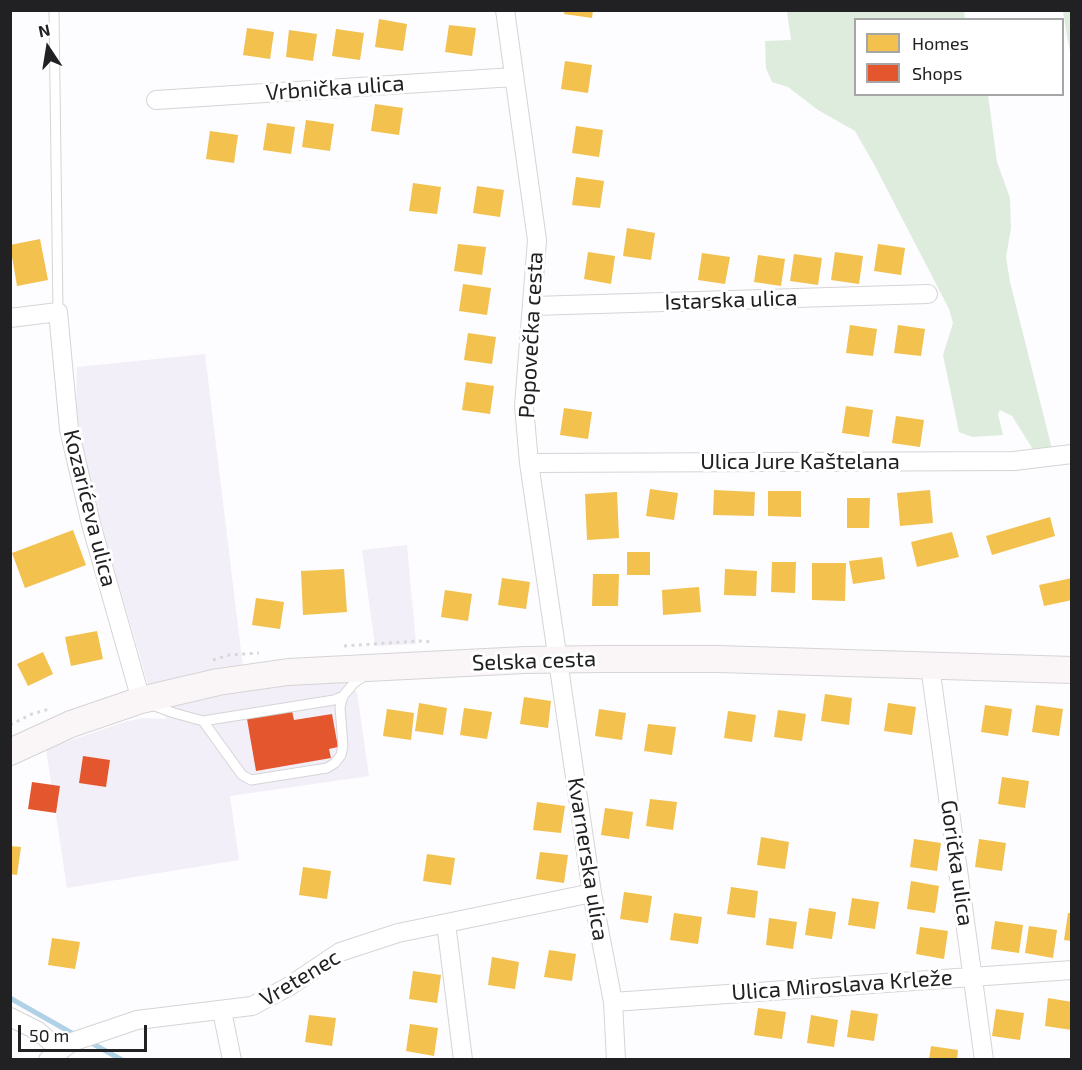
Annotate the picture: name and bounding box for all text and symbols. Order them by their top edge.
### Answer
north arrow [18,18,78,78]
legend [854,18,1064,96]
text: N [37,19,52,40]
text: Homes [912,32,969,54]
text: Shops [912,62,962,84]
street label: Vrbnička ulica [265,70,405,106]
street label: Popovečka cesta [513,251,549,419]
street label: Istarska ulica [664,284,798,316]
street label: Kozarićeva ulica [58,427,122,589]
street label: Ulica Jure Kaštelana [700,449,900,475]
street label: Selska cesta [472,646,596,676]
street label: Kvarnerska ulica [562,775,614,943]
street label: Gorička ulica [935,798,979,928]
street label: Vretenec [255,944,345,1012]
street label: Ulica Miroslava Krleže [731,964,953,1006]
scale bar [21,1013,150,1051]
text: 50 m [29,1024,69,1046]

